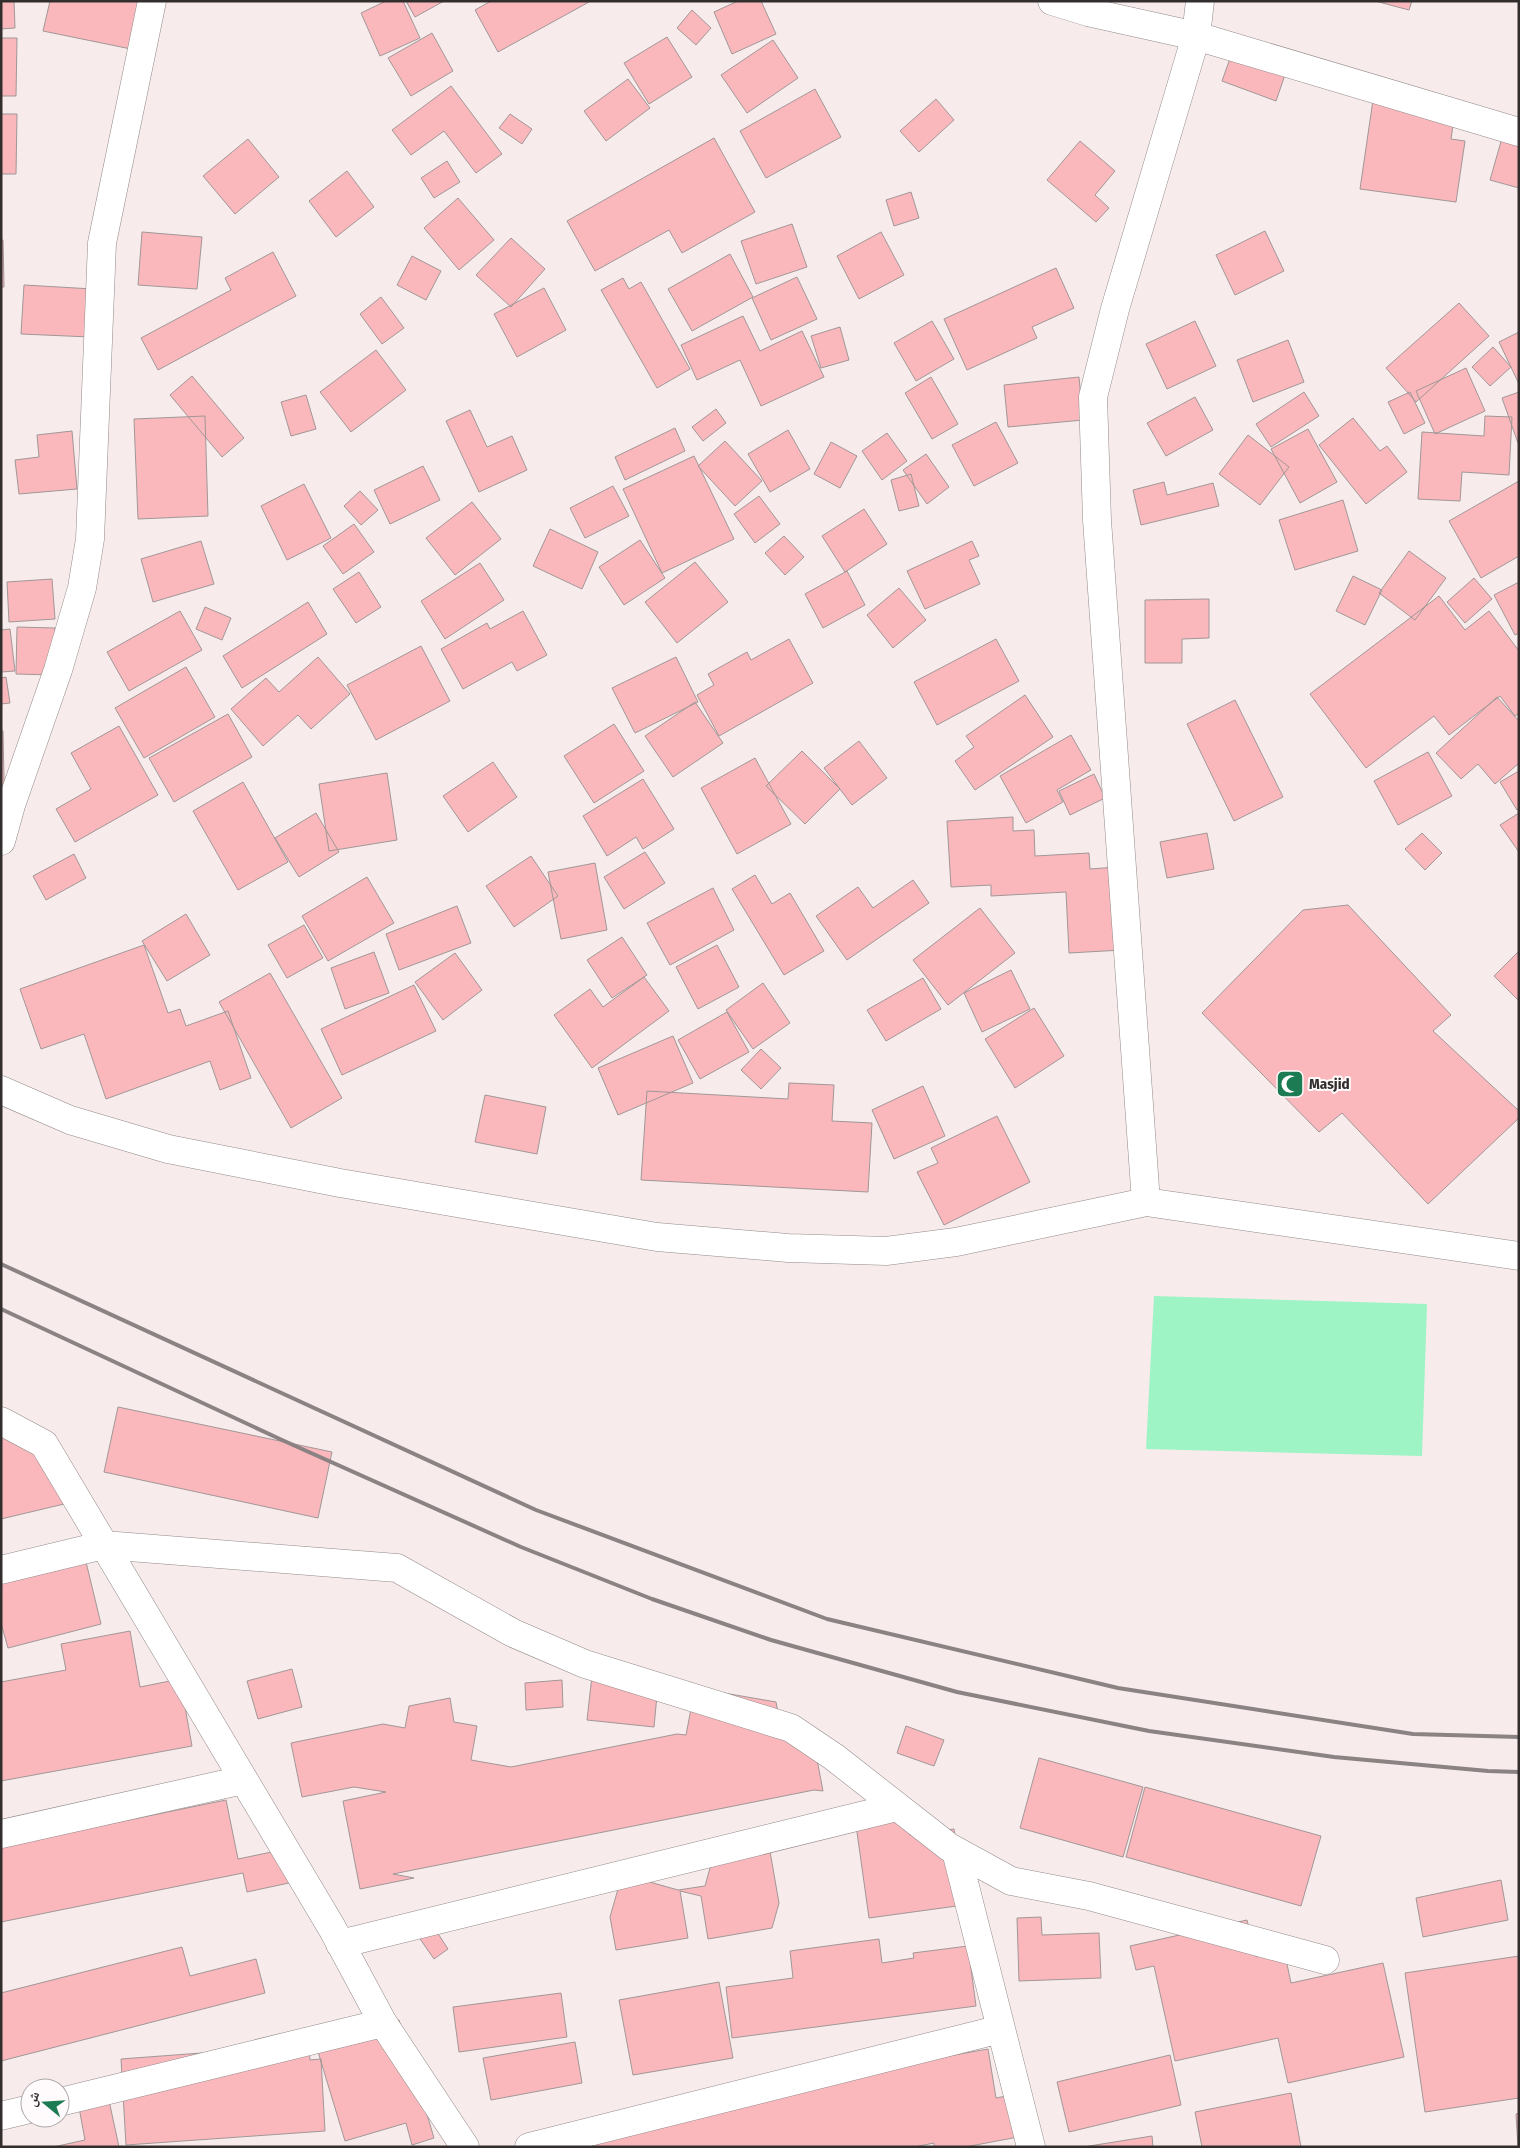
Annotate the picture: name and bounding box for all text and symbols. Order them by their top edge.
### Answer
mosque icon: Masjid [1275,1069,1305,1099]
place label: Masjid [1309,1075,1350,1093]
north arrow [20,2078,70,2128]
text: ش [23,2089,44,2109]

